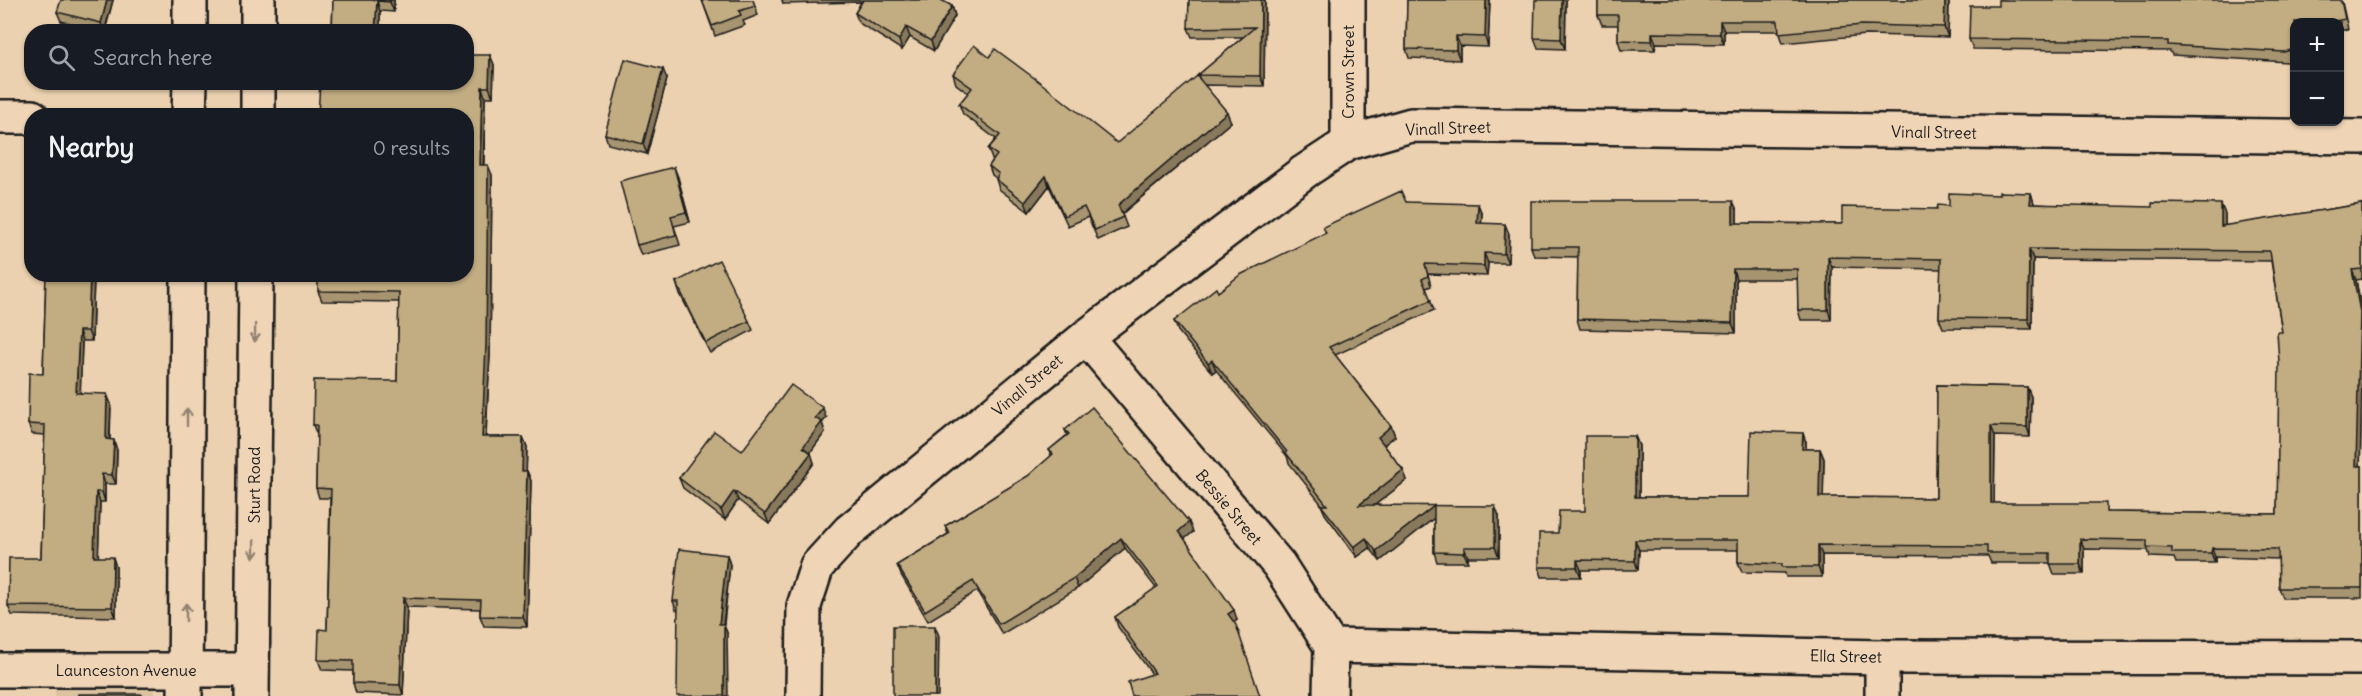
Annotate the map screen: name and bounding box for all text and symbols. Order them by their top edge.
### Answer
map controls [2290,18,2344,126]
button: + [2290,18,2344,72]
search box [24,24,474,90]
street label: Crown Street [1338,24,1358,119]
icon: search [45,41,78,74]
text: Search here [93,43,212,71]
button: − [2290,72,2344,126]
street label: Vinall Street [1405,116,1492,139]
street label: Vinall Street [1891,121,1978,143]
text: Nearby [48,131,134,164]
text: 0 results [373,135,450,160]
one-way arrow [250,322,261,342]
street label: Vinall Street [988,349,1067,420]
one-way arrow [181,408,193,428]
street label: Sturt Road [244,447,264,523]
street label: Bessie Street [1192,465,1267,549]
one-way arrow [248,538,259,558]
one-way arrow [180,603,192,623]
street label: Ella Street [1810,645,1883,667]
street label: Launceston Avenue [55,660,197,680]

